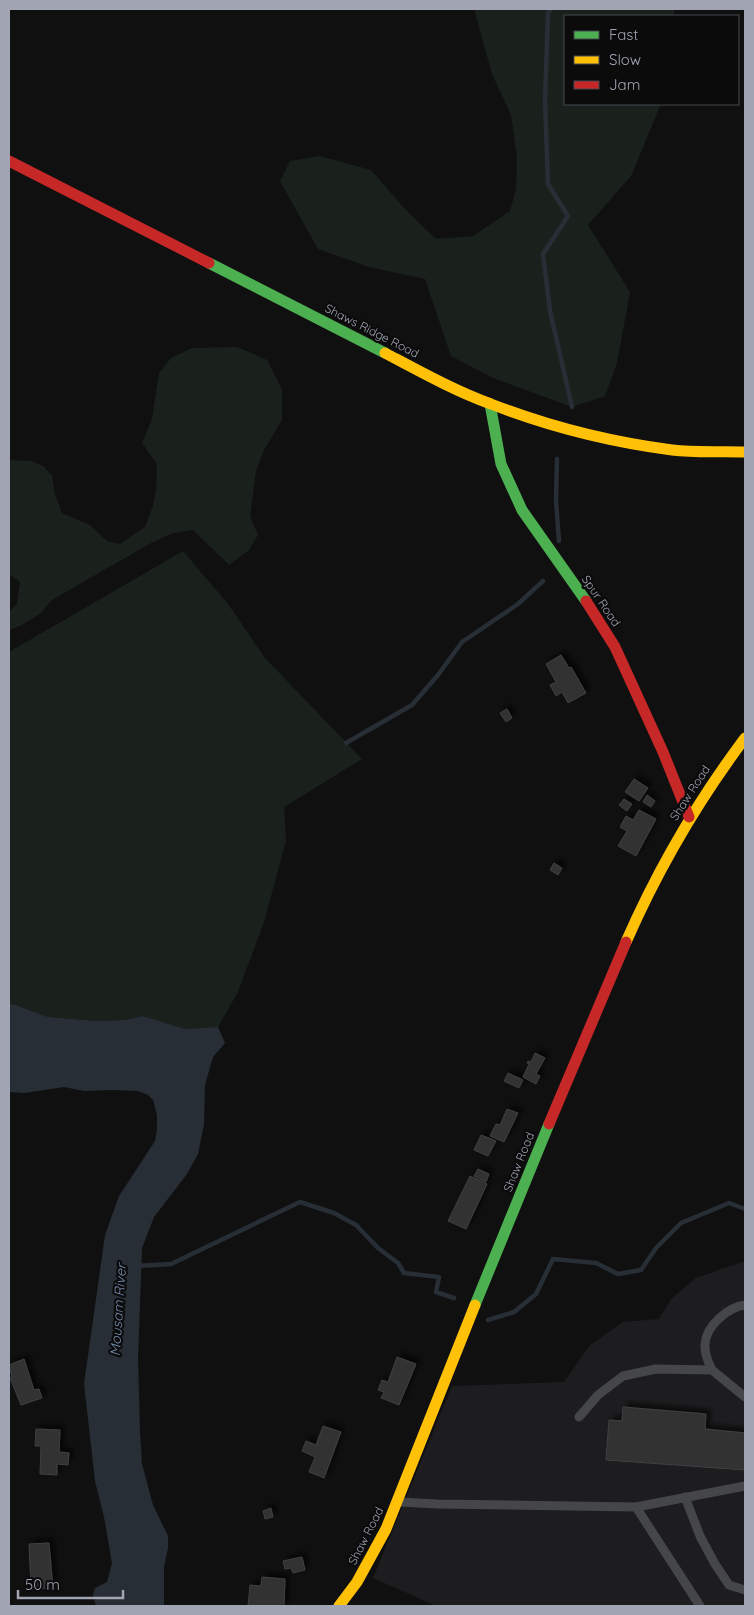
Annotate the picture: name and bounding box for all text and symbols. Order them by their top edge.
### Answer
legend [564,15,739,105]
text: Fast [609,25,638,44]
text: Slow [609,50,641,69]
text: Jam [609,75,640,94]
street label: Shaws Ridge Road [323,300,422,361]
street label: Spur Road [579,572,624,629]
street label: Shaw Road [666,762,713,823]
street label: Shaw Road [500,1130,537,1194]
water label: Mousam River [106,1261,130,1357]
street label: Shaw Road [345,1504,387,1567]
scale bar [18,1568,122,1600]
text: 50 m [25,1575,60,1594]

